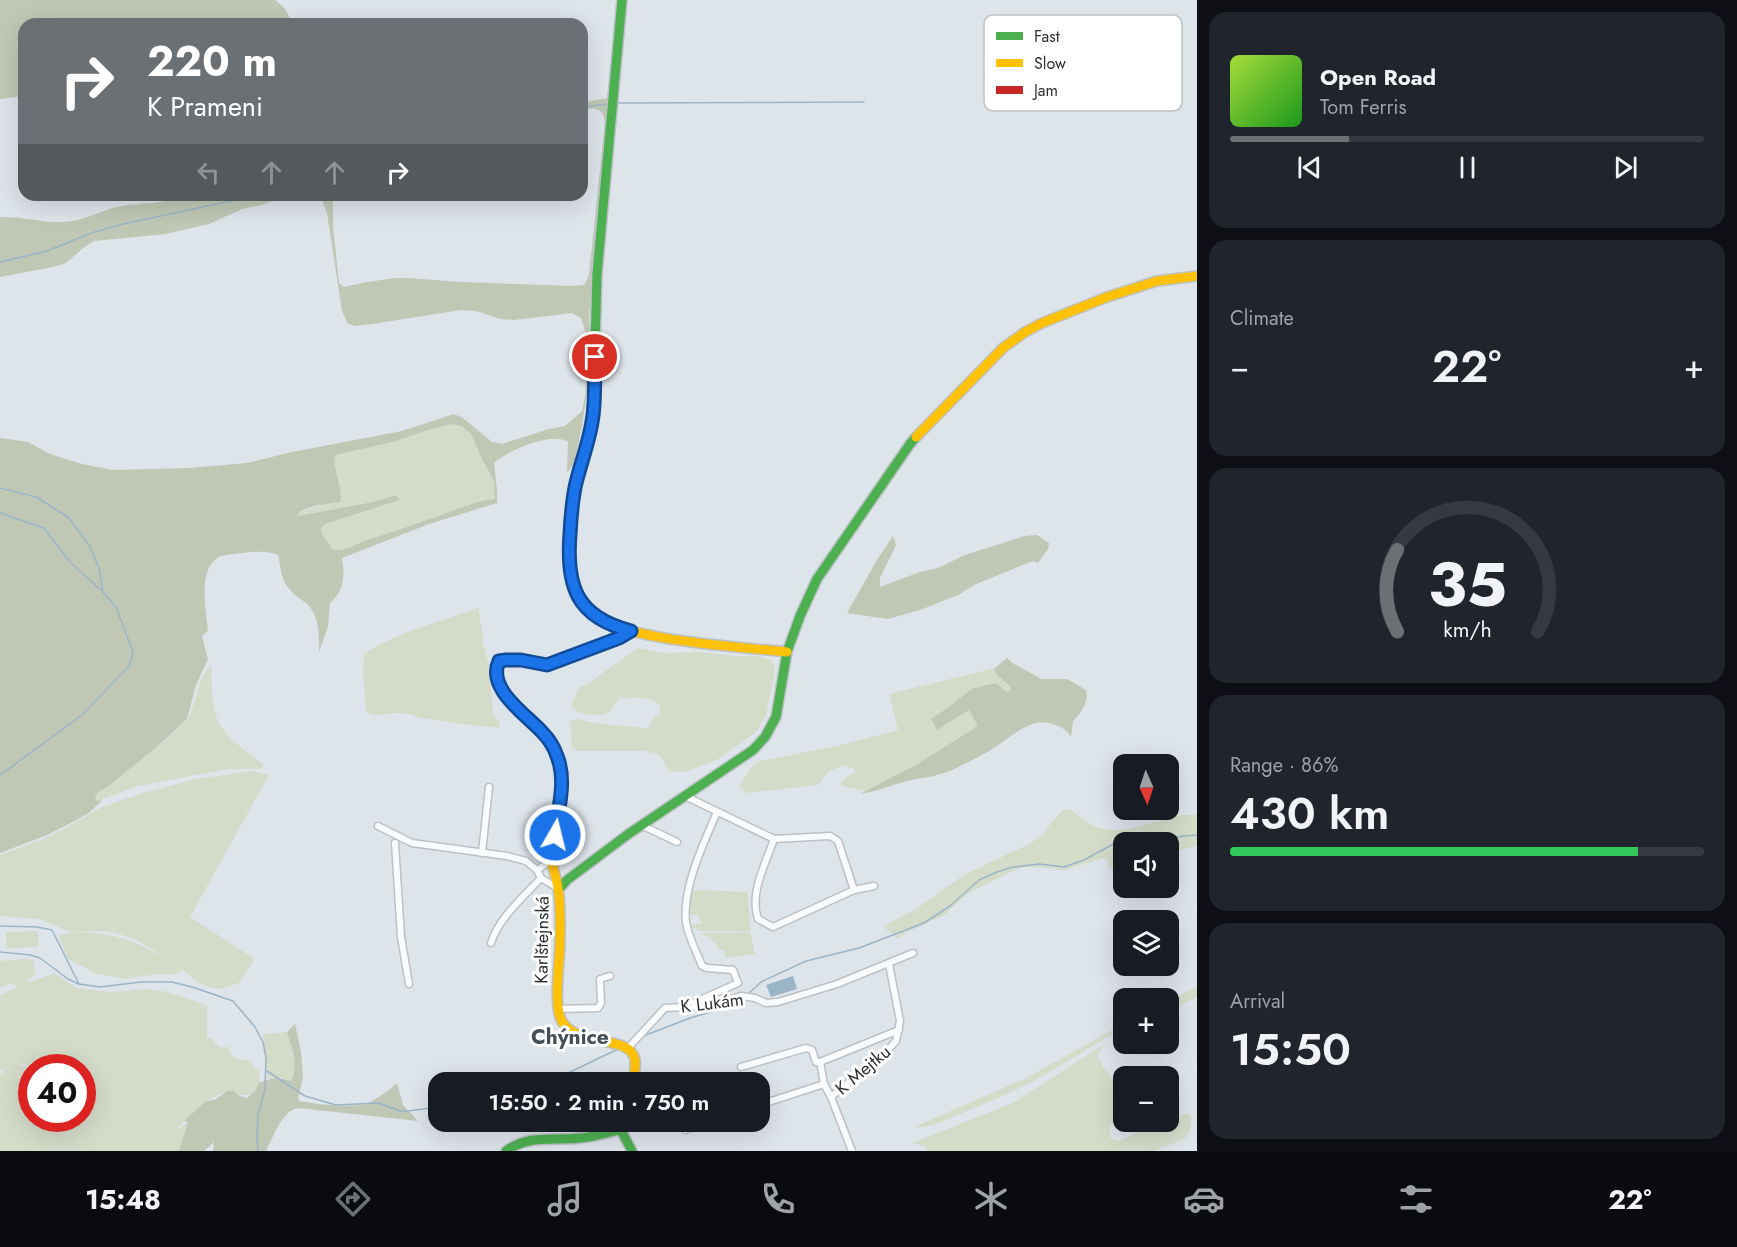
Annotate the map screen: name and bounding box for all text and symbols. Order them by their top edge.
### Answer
legend [984,15,1182,111]
text: Fast [1034,25,1060,48]
text: 220 m [147,31,277,92]
icon: right [48,42,126,120]
text: Slow [1034,52,1066,75]
text: Open Road [1320,61,1436,93]
text: Jam [1032,79,1058,102]
text: K Prameni [147,87,263,126]
text: Tom Ferris [1320,93,1407,122]
icon: previous [1293,151,1326,184]
icon: pause [1451,151,1484,184]
icon: next [1609,151,1642,184]
icon: left [192,156,225,189]
icon: ahead [255,156,288,189]
icon: ahead [318,156,351,189]
icon: right [381,156,414,189]
text: Climate [1230,304,1294,333]
pin [569,331,620,382]
text: 22° [1432,334,1501,399]
icon: arrive [578,340,611,373]
text: − [1230,343,1249,390]
text: + [1684,343,1704,390]
text: 35 [1427,540,1506,630]
text: km/h [1443,615,1491,646]
text: Range · 86% [1230,751,1338,780]
north arrow [1113,754,1179,820]
map controls [1113,754,1179,1132]
text: 430 km [1230,781,1389,846]
position arrow [523,803,587,867]
button: sound [1113,832,1179,898]
street label: Karlštejnská [528,896,556,984]
button: layers [1113,910,1179,976]
street label: K Lukám [679,986,745,1020]
text: Arrival [1230,987,1285,1016]
button: + [1113,988,1179,1054]
text: 15:50 [1230,1017,1351,1082]
district label: Chýnice [531,1022,609,1052]
street label: K Mejtku [830,1039,896,1101]
speed limit sign: 40 [18,1054,96,1132]
button: − [1113,1066,1179,1132]
text: 15:50 · 2 min · 750 m [489,1086,709,1118]
icon: directions [332,1178,374,1220]
icon: music [544,1178,586,1220]
icon: phone [757,1178,799,1220]
icon: climate [970,1178,1012,1220]
icon: car [1183,1178,1225,1220]
icon: filters [1395,1178,1437,1220]
text: 15:48 [85,1180,161,1219]
text: 22° [1608,1180,1652,1219]

